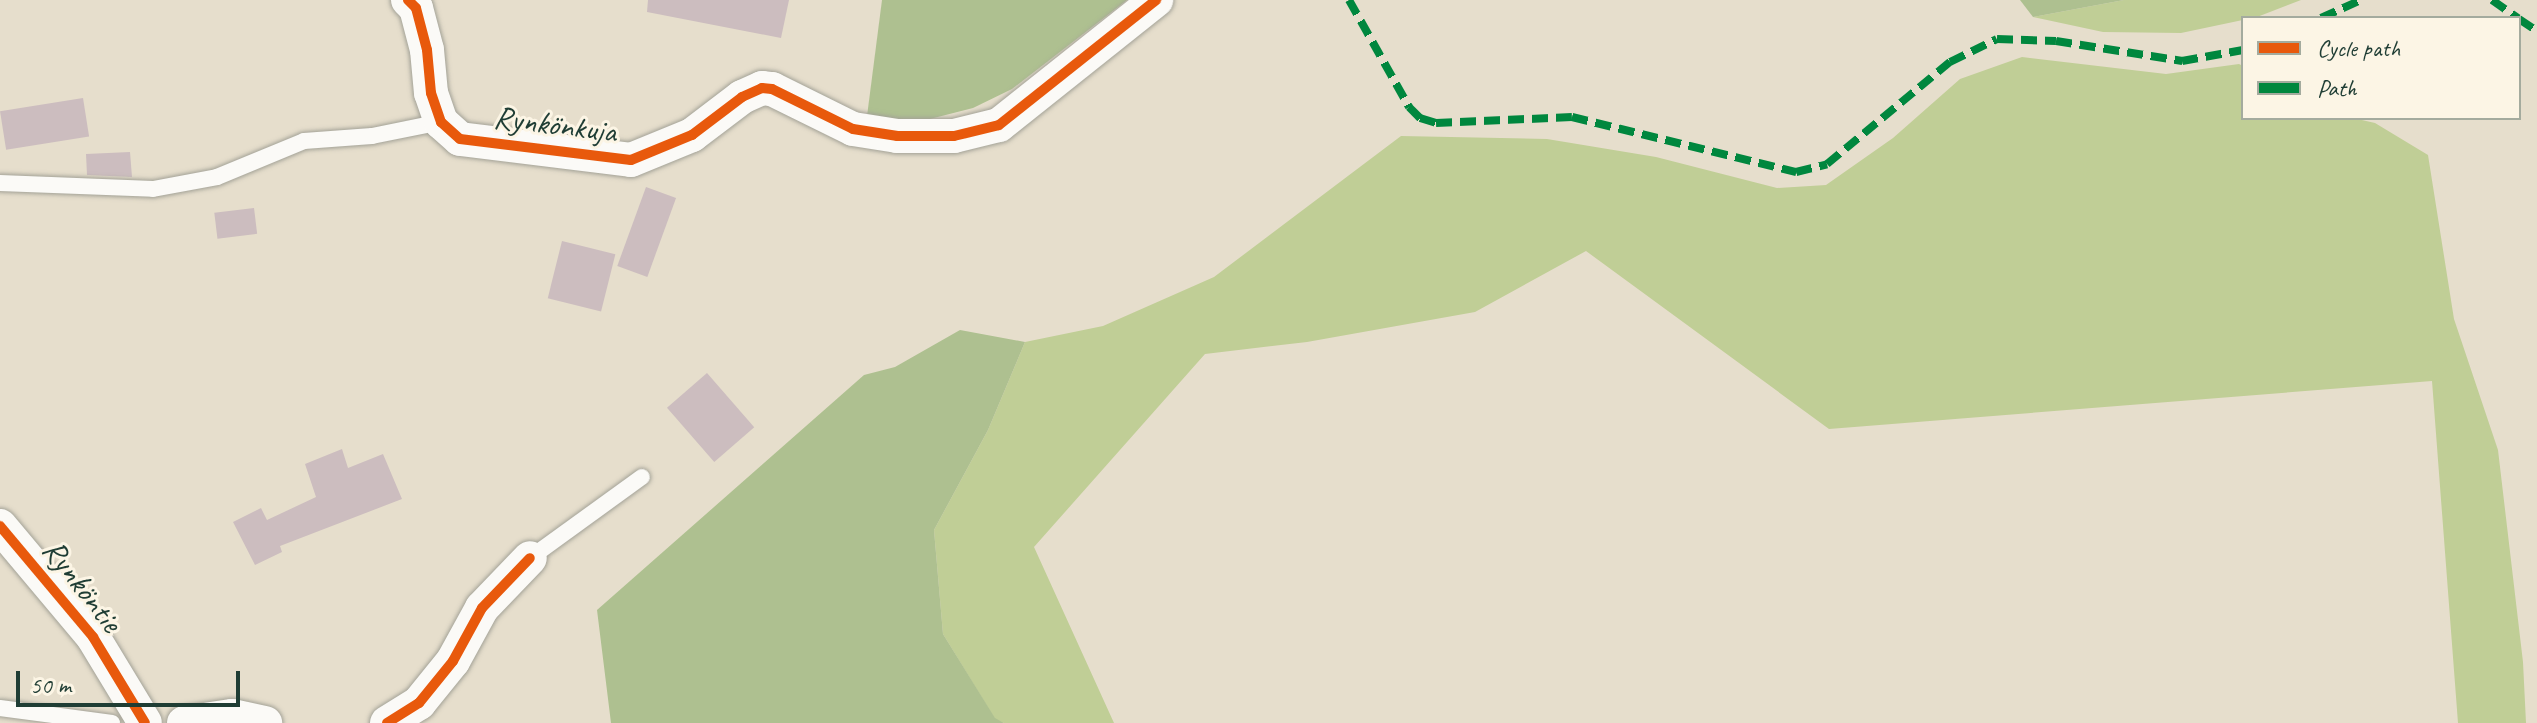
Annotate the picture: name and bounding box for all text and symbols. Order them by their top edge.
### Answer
legend [2241,16,2521,120]
text: Cycle path [2317,33,2400,63]
text: Path [2317,73,2357,103]
street label: Rynkönkuja [492,98,618,152]
street label: Rynköntie [34,532,130,640]
scale bar [20,655,244,705]
text: 50 m [30,670,71,700]

